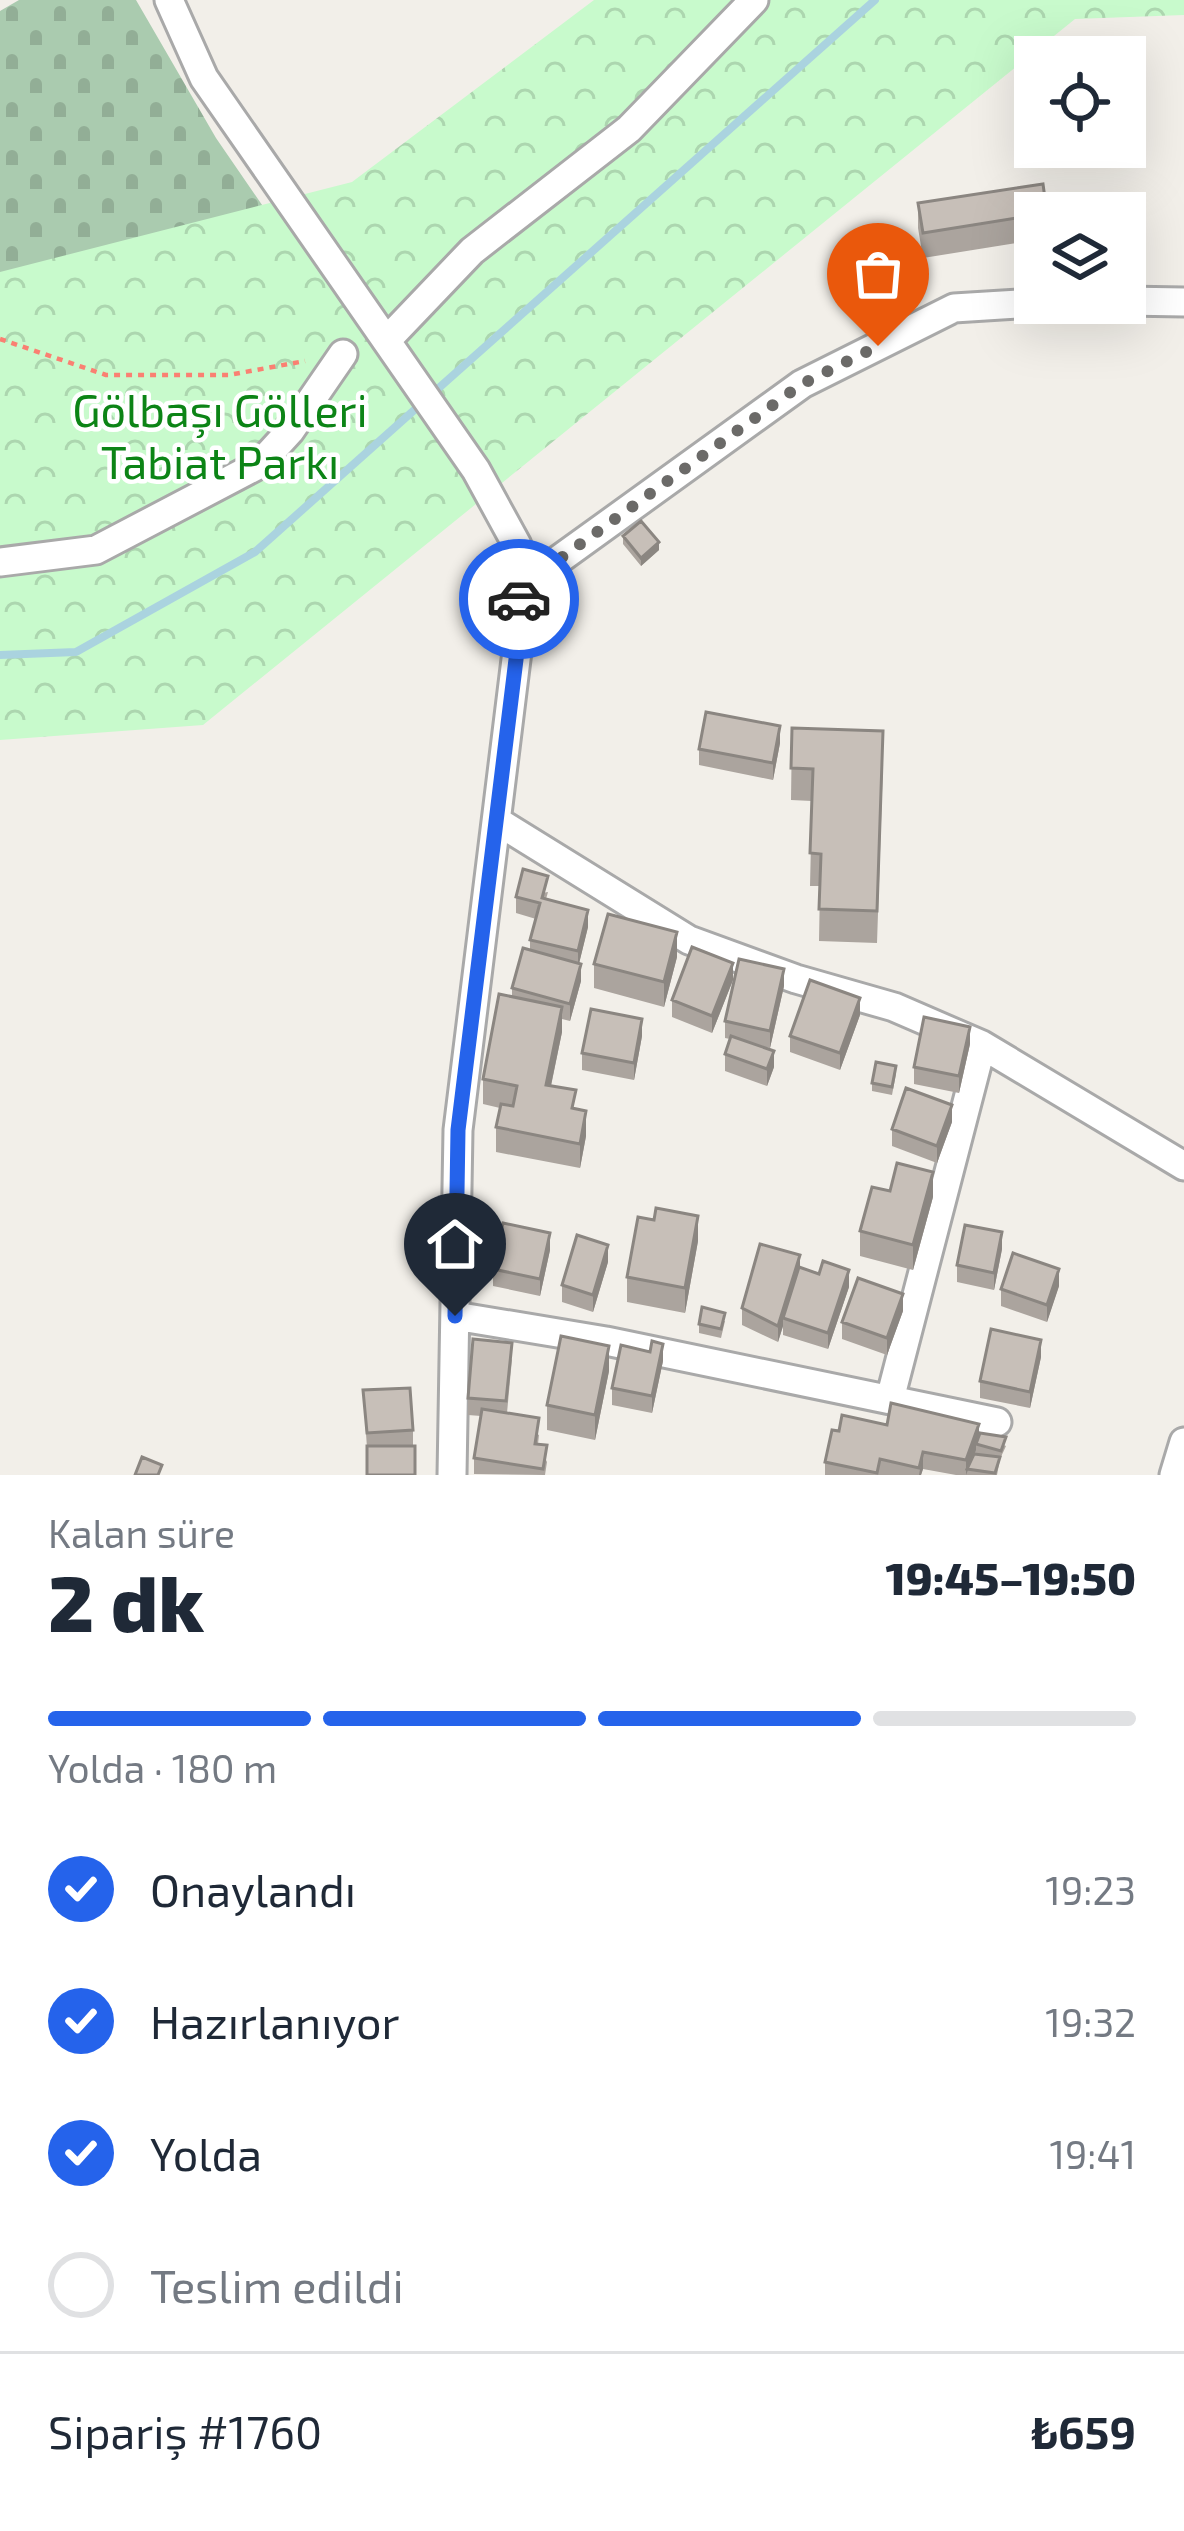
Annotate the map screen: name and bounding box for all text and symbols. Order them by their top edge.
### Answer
map controls [1014,36,1146,324]
button: locate [1014,36,1146,168]
button: layers [1014,192,1146,324]
pin [827,223,929,346]
icon: bag [845,241,911,307]
park label: Gölbaşı Gölleri Tabiat Parkı [72,382,368,488]
courier [459,539,579,659]
icon: car [486,566,552,632]
pin [404,1193,506,1316]
icon: home [422,1211,488,1277]
text: Kalan süre [48,1509,235,1556]
text: 19:45–19:50 [886,1550,1136,1604]
text: 2 dk [48,1554,204,1648]
text: Yolda · 180 m [48,1744,277,1791]
icon: check [48,1856,114,1922]
text: Onaylandı [150,1862,356,1916]
text: 19:23 [1045,1866,1136,1913]
icon: check [48,1988,114,2054]
text: Hazırlanıyor [150,1994,400,2048]
text: 19:32 [1045,1998,1136,2045]
icon: check [48,2120,114,2186]
text: Yolda [150,2126,262,2180]
text: 19:41 [1049,2130,1136,2177]
text: Teslim edildi [150,2258,404,2312]
text: Sipariş #1760 [48,2404,322,2458]
text: ₺659 [1031,2404,1136,2458]

